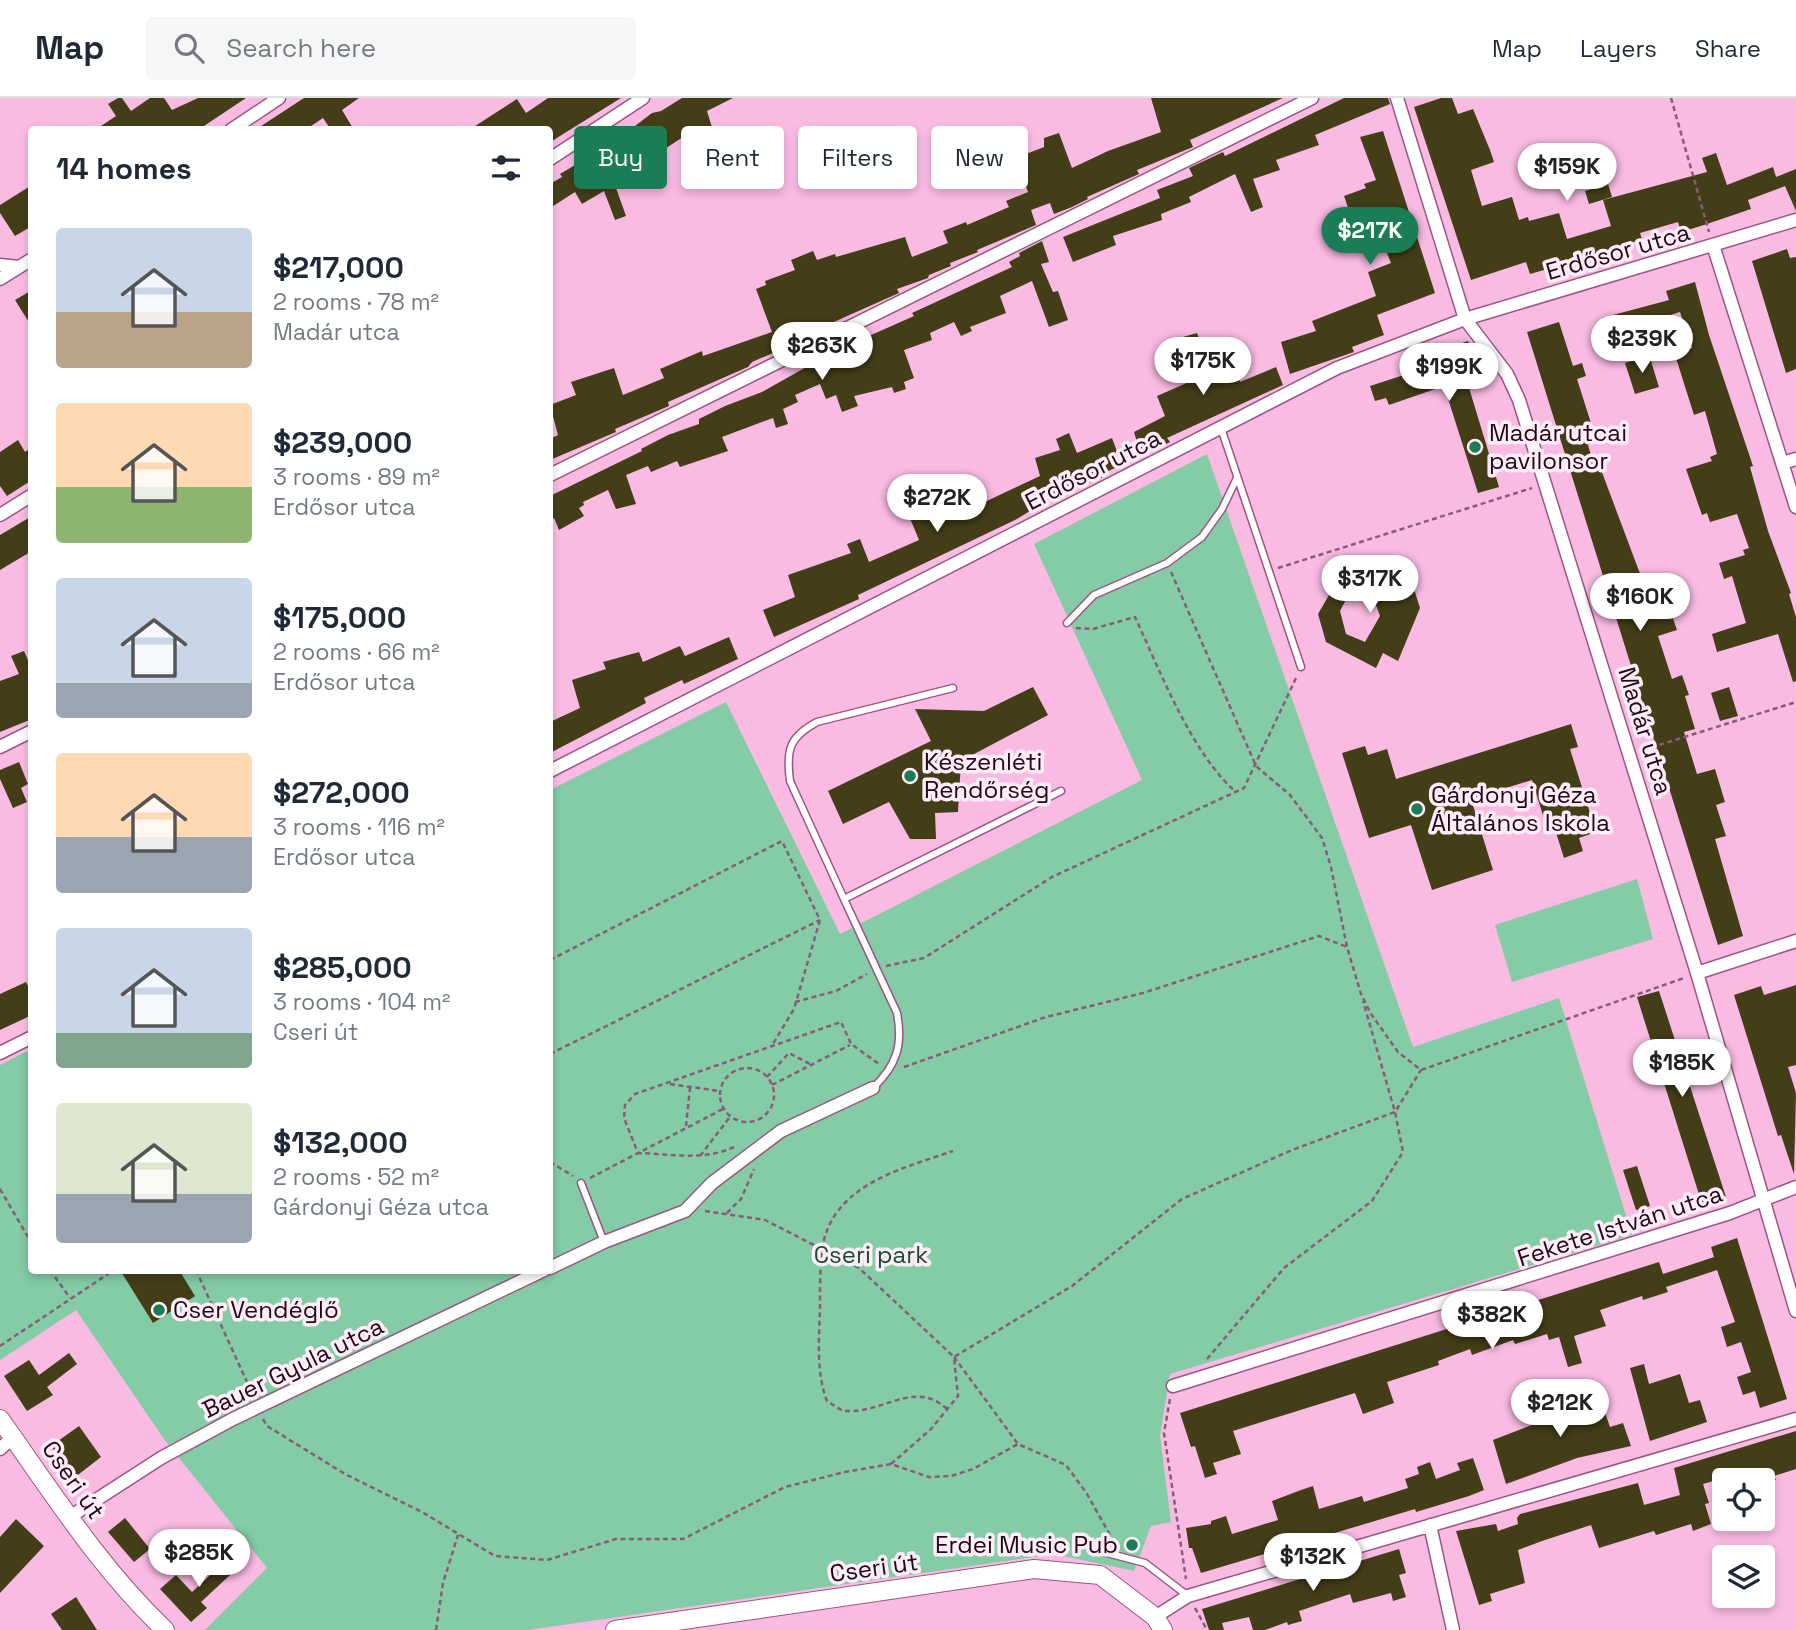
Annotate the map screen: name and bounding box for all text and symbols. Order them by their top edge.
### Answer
search box [146,17,636,80]
text: Map [35,27,104,69]
icon: search [170,29,208,67]
text: Search here [226,31,376,65]
text: Map [1492,33,1542,64]
text: Layers [1580,33,1657,64]
text: Share [1695,33,1761,64]
chip: Buy [574,126,667,189]
chip: Rent [681,126,784,189]
chip: Filters [798,126,917,189]
chip: New [931,126,1028,189]
pin: $159K [1518,144,1616,203]
text: 14 homes [56,149,192,188]
icon: filters [487,149,525,187]
text: $159K [1534,151,1600,181]
pin: $217K [1321,208,1419,267]
text: $217K [1337,215,1403,245]
street label: Erdősor utca [1542,216,1694,287]
text: $217,000 [273,248,404,287]
icon: home [112,256,196,340]
text: 2 rooms · 78 m² [273,287,439,317]
pin: $239K [1593,316,1691,375]
text: Madár utca [273,317,400,347]
pin: $263K [773,322,871,382]
text: $239K [1607,323,1677,353]
text: $263K [787,330,857,360]
pin: $175K [1154,338,1252,397]
pin: $199K [1400,344,1498,403]
text: $175K [1170,345,1236,375]
text: $199K [1415,351,1483,381]
place label: Madár utcai pavilonsor [1489,417,1627,476]
street label: Erdősor utca [1020,422,1166,517]
text: $239,000 [273,423,412,462]
icon: home [112,431,196,515]
marker: Madár utcai pavilonsor [1467,439,1483,455]
text: 3 rooms · 89 m² [273,462,440,492]
pin: $272K [888,474,986,534]
text: $272K [903,482,971,512]
text: Erdősor utca [273,492,415,522]
pin: $317K [1321,556,1419,615]
text: $317K [1337,563,1403,593]
pin: $160K [1591,574,1689,633]
text: $160K [1606,581,1674,611]
text: $175,000 [273,598,406,637]
icon: home [112,606,196,690]
text: 2 rooms · 66 m² [273,637,440,667]
street label: Madár utca [1611,663,1680,799]
text: Erdősor utca [273,667,415,697]
place label: Készenléti Rendőrség [924,746,1049,805]
marker: Készenléti Rendőrség [902,768,918,784]
text: $272,000 [273,773,410,812]
place label: Gárdonyi Géza Általános Iskola [1431,779,1610,838]
icon: home [112,781,196,865]
marker: Gárdonyi Géza Általános Iskola [1409,801,1425,817]
text: 3 rooms · 116 m² [273,812,445,842]
text: Erdősor utca [273,842,415,872]
text: $285,000 [273,948,412,987]
icon: home [112,956,196,1040]
text: 3 rooms · 104 m² [273,987,450,1017]
text: Cseri út [273,1017,358,1047]
pin: $185K [1633,1040,1731,1099]
text: $185K [1649,1047,1715,1077]
text: $132,000 [273,1123,408,1162]
icon: home [112,1131,196,1215]
text: 2 rooms · 52 m² [273,1162,439,1192]
street label: Fekete István utca [1513,1178,1727,1273]
text: Gárdonyi Géza utca [273,1192,489,1222]
park label: Cseri park [814,1239,928,1270]
pin: $382K [1443,1292,1541,1351]
place label: Cser Vendéglő [173,1294,339,1325]
text: $382K [1457,1299,1527,1329]
marker: Cser Vendéglő [151,1302,167,1318]
street label: Bauer Gyula utca [197,1310,389,1425]
pin: $212K [1511,1380,1609,1439]
text: $212K [1527,1387,1593,1417]
street label: Cseri út [35,1434,112,1525]
map controls [1712,1468,1775,1608]
button: locate [1712,1468,1775,1531]
place label: Erdei Music Pub [935,1529,1118,1560]
pin: $285K [150,1530,248,1589]
pin: $132K [1264,1534,1362,1593]
text: $285K [164,1537,234,1567]
marker: Erdei Music Pub [1124,1537,1140,1553]
text: $132K [1280,1541,1346,1571]
button: layers [1712,1545,1775,1608]
street label: Cseri út [828,1546,920,1589]

